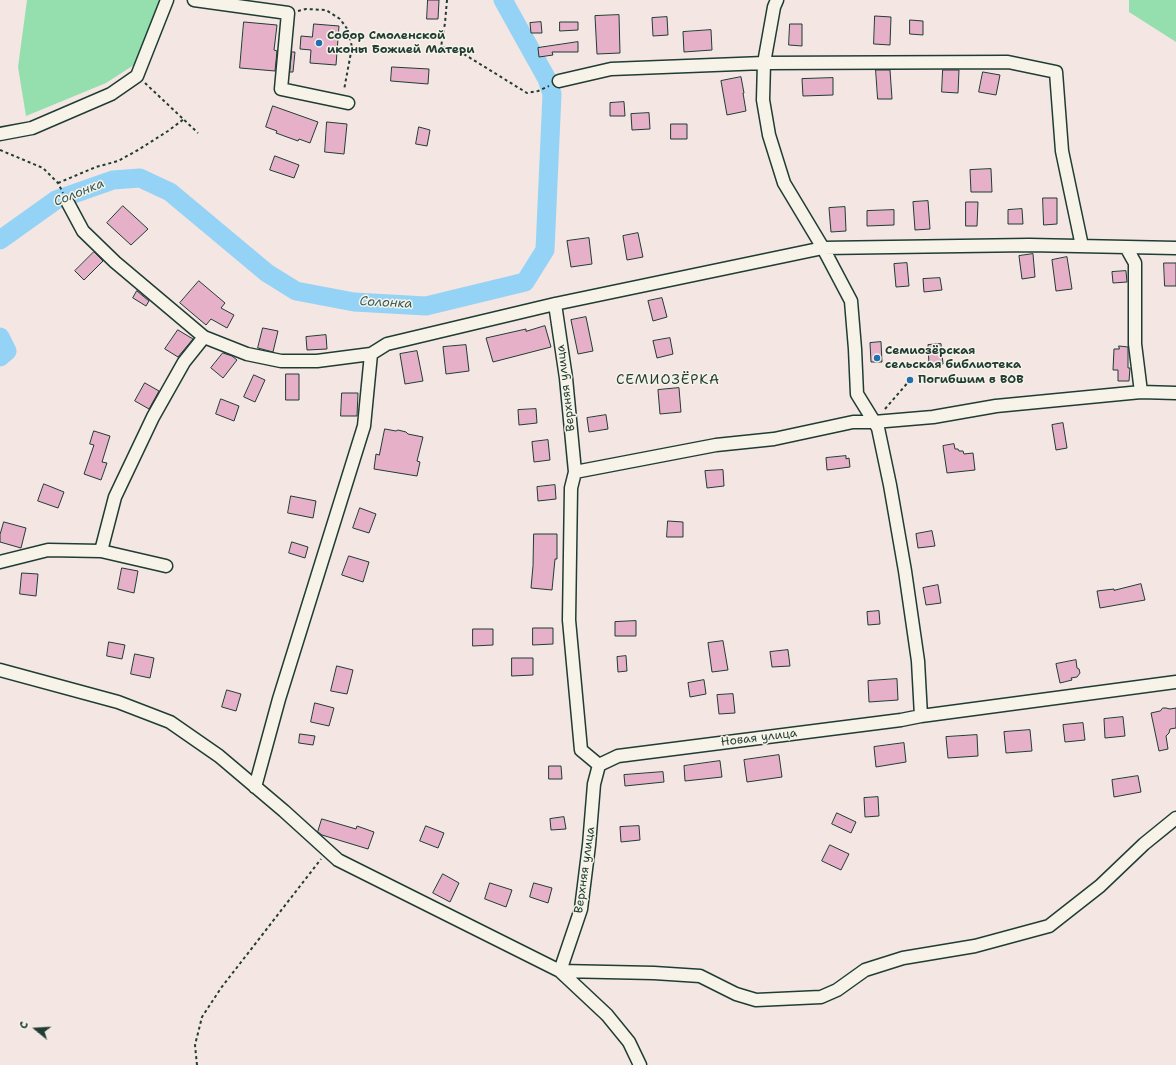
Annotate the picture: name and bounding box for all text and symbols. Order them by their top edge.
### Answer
place label: Собор Смоленской иконы Божией Матери [327,29,474,57]
marker: Собор Смоленской иконы Божией Матери [314,38,324,48]
water label: Солонка [51,176,107,210]
water label: Солонка [359,294,413,312]
street label: Верхняя улица [554,344,578,432]
place label: Семиозёрская сельская библиотека [885,344,1021,372]
marker: Семиозёрская сельская библиотека [872,353,882,363]
district label: СЕМИОЗЁРКА [616,372,720,388]
place label: Погибшим в ВОВ [918,373,1024,387]
marker: Погибшим в ВОВ [905,375,915,385]
street label: Новая улица [720,726,798,750]
street label: Верхняя улица [572,826,598,914]
north arrow [16,1009,56,1049]
text: С [16,1020,32,1031]

